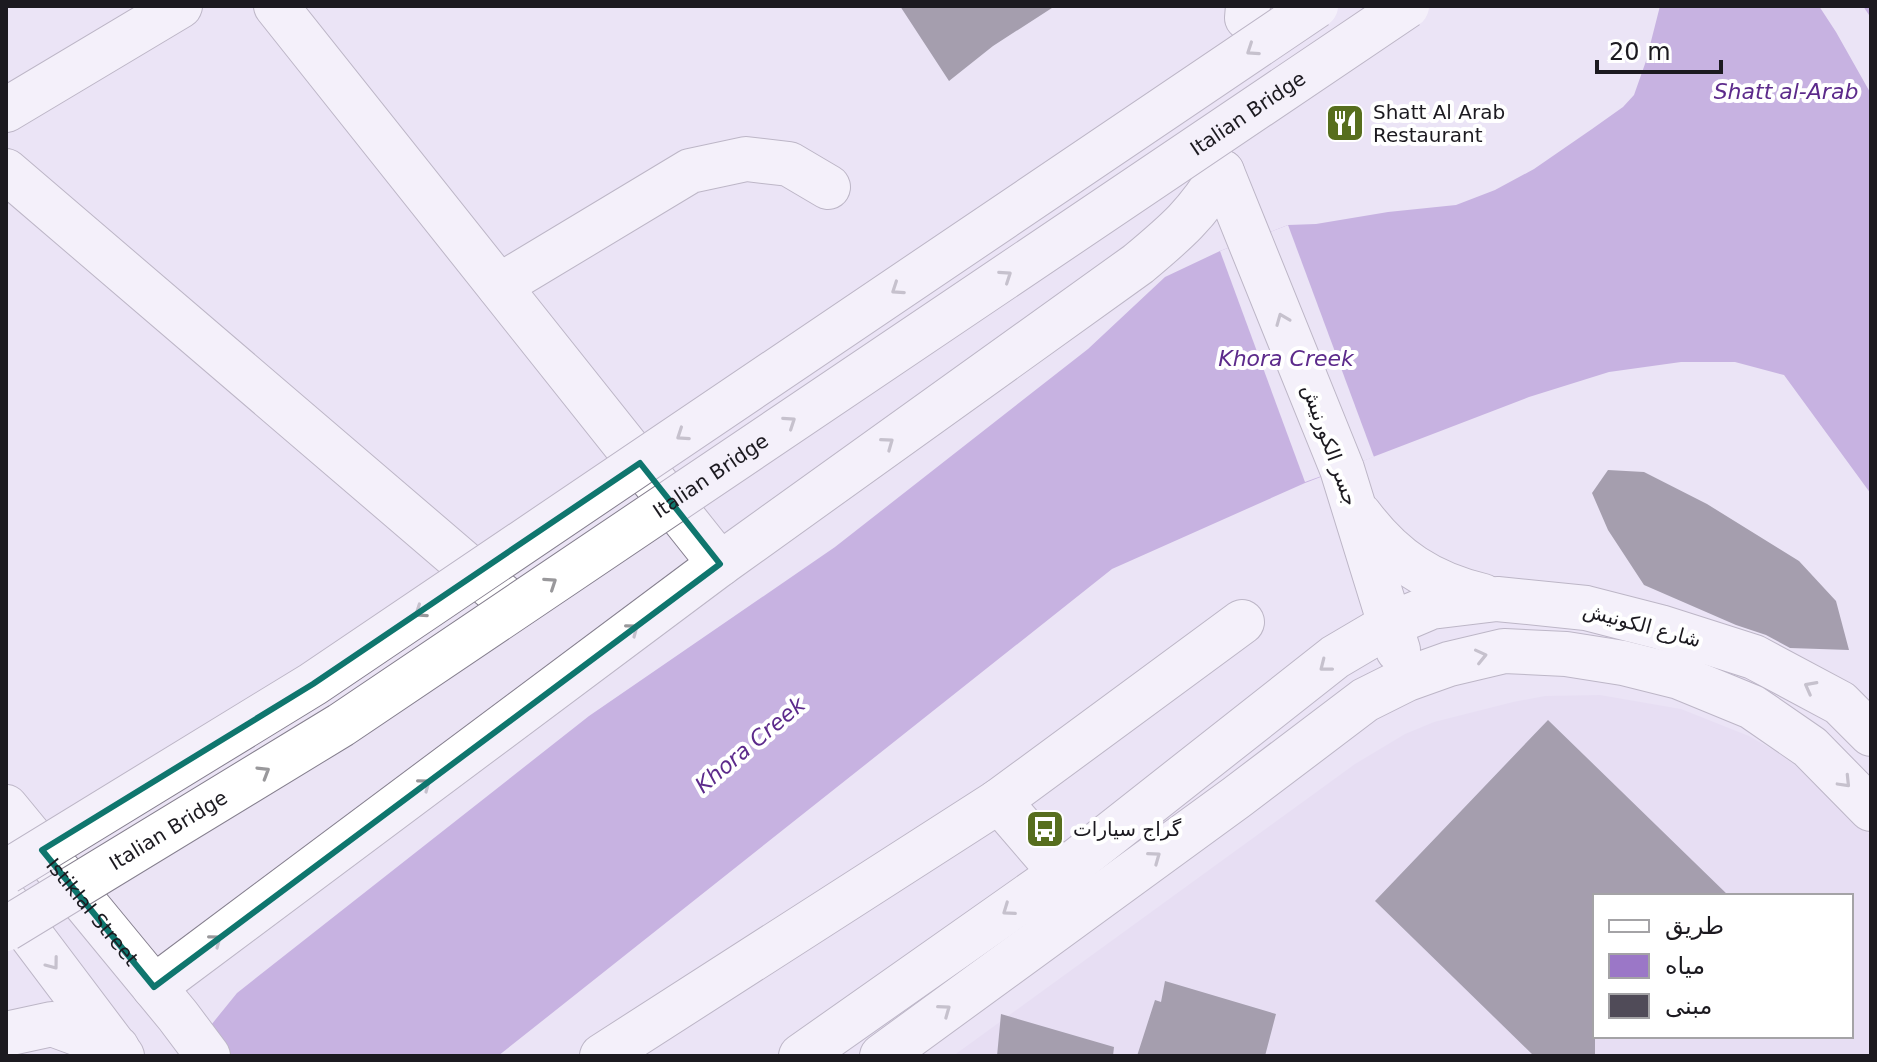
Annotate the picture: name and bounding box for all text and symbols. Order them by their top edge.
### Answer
scale bar [1597,24,1721,74]
text: 20 m [1609,38,1671,66]
one-way arrow [1246,40,1260,55]
street label: Italian Bridge [1186,66,1310,161]
water label: Shatt al-Arab [1714,79,1858,104]
place label: Shatt Al Arab Restaurant [1373,100,1505,147]
restaurant icon: Shatt Al Arab Restaurant [1324,102,1366,144]
one-way arrow [997,271,1011,286]
one-way arrow [892,279,906,294]
one-way arrow [1275,313,1292,327]
water label: Khora Creek [1218,346,1355,371]
street label: جسر الكورنيش [1297,381,1363,509]
one-way arrow [781,417,796,432]
one-way arrow [676,425,690,440]
street label: Italian Bridge [648,428,773,523]
one-way arrow [880,438,894,453]
one-way arrow [543,577,557,592]
street label: شارع الكونيش [1580,598,1704,652]
one-way arrow [414,602,428,617]
one-way arrow [624,624,639,639]
one-way arrow [1474,648,1488,665]
one-way arrow [1319,656,1334,670]
one-way arrow [1804,681,1818,696]
water label: Khora Creek [690,691,811,798]
one-way arrow [255,766,270,781]
one-way arrow [1836,773,1850,787]
one-way arrow [416,780,430,794]
street label: Italian Bridge [105,785,232,875]
bus stop icon: گراج سيارات [1024,808,1066,850]
place label: گراج سيارات [1073,817,1182,841]
one-way arrow [1146,852,1160,866]
street label: Istiklal Street [41,853,144,971]
legend [1593,894,1853,1038]
one-way arrow [1003,900,1017,915]
text: طريق [1665,912,1724,940]
one-way arrow [207,935,222,950]
text: مياه [1665,952,1705,980]
one-way arrow [44,955,58,970]
text: مبنى [1665,992,1712,1020]
one-way arrow [936,1005,950,1020]

